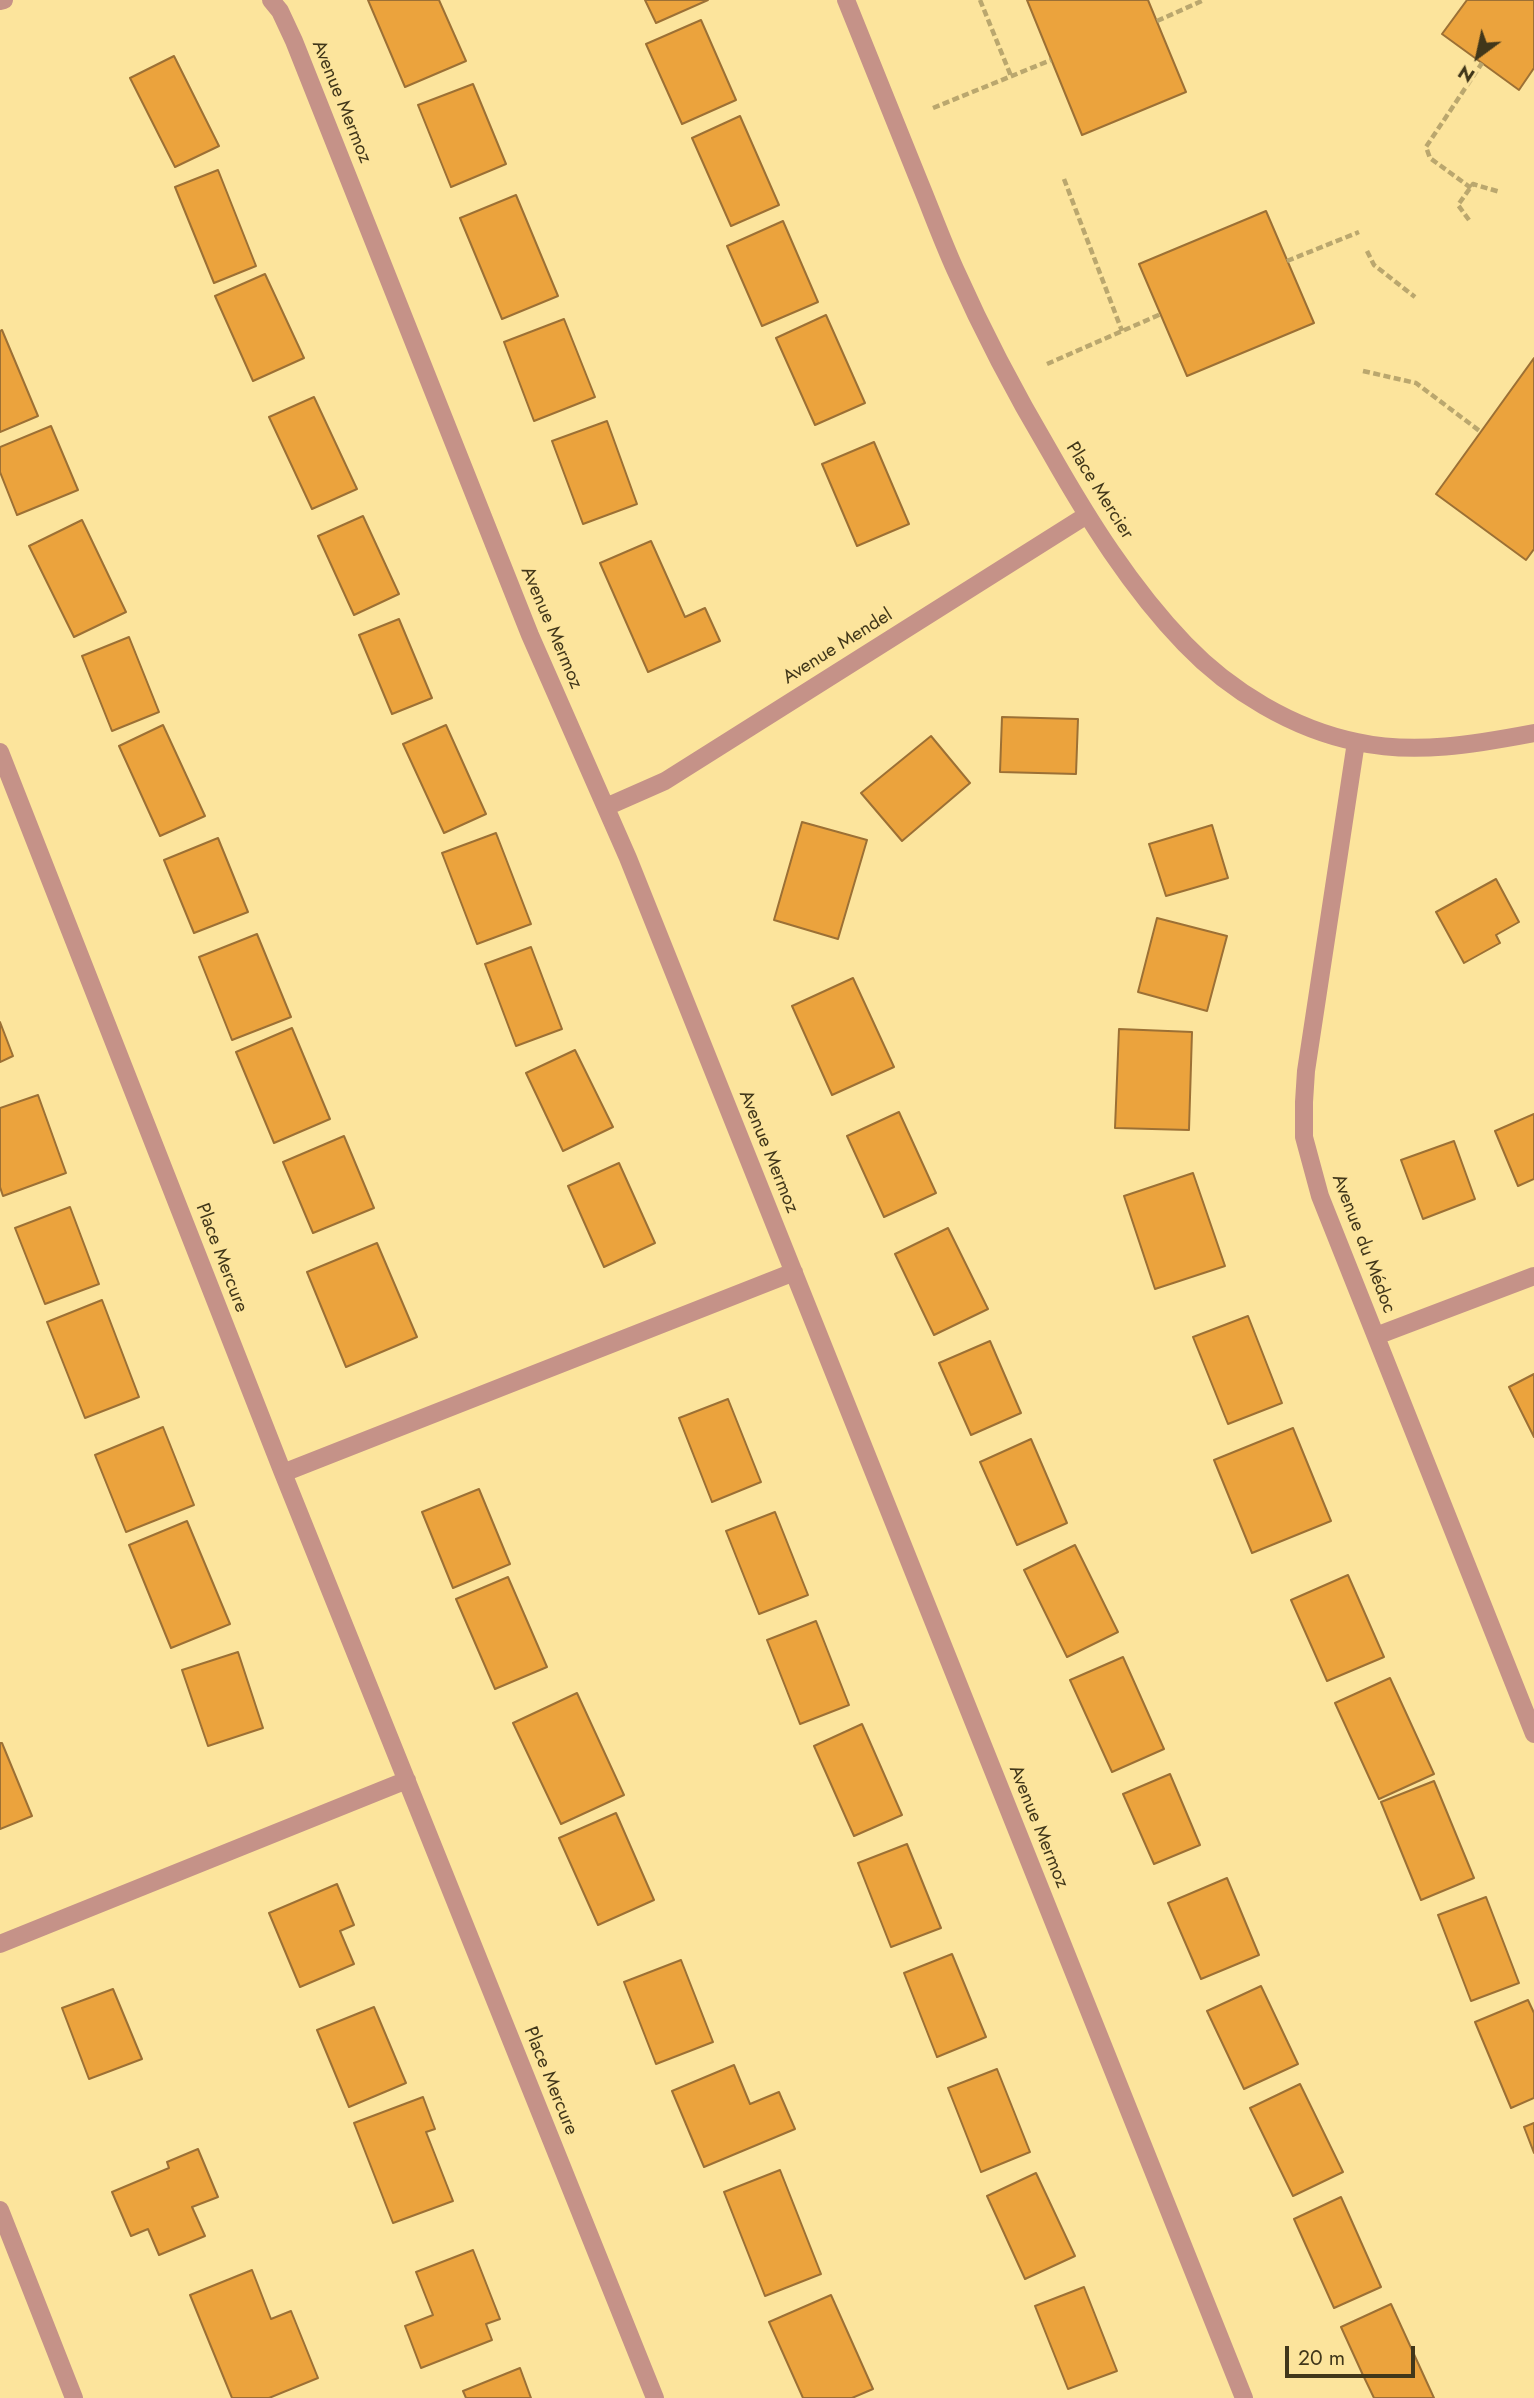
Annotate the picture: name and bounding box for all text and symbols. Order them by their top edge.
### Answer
north arrow [1443,21,1513,91]
street label: Avenue Mermoz [306,37,376,167]
text: N [1453,59,1480,89]
street label: Place Mercier [1060,438,1138,544]
street label: Avenue Mermoz [515,564,587,692]
street label: Avenue Mendel [779,604,897,690]
street label: Avenue Mermoz [733,1087,803,1217]
street label: Avenue du Médoc [1326,1171,1400,1317]
street label: Place Mercure [190,1200,252,1316]
street label: Avenue Mermoz [1003,1762,1073,1892]
street label: Place Mercure [518,2023,582,2139]
scale bar [1289,2332,1418,2376]
text: 20 m [1298,2343,1345,2373]

